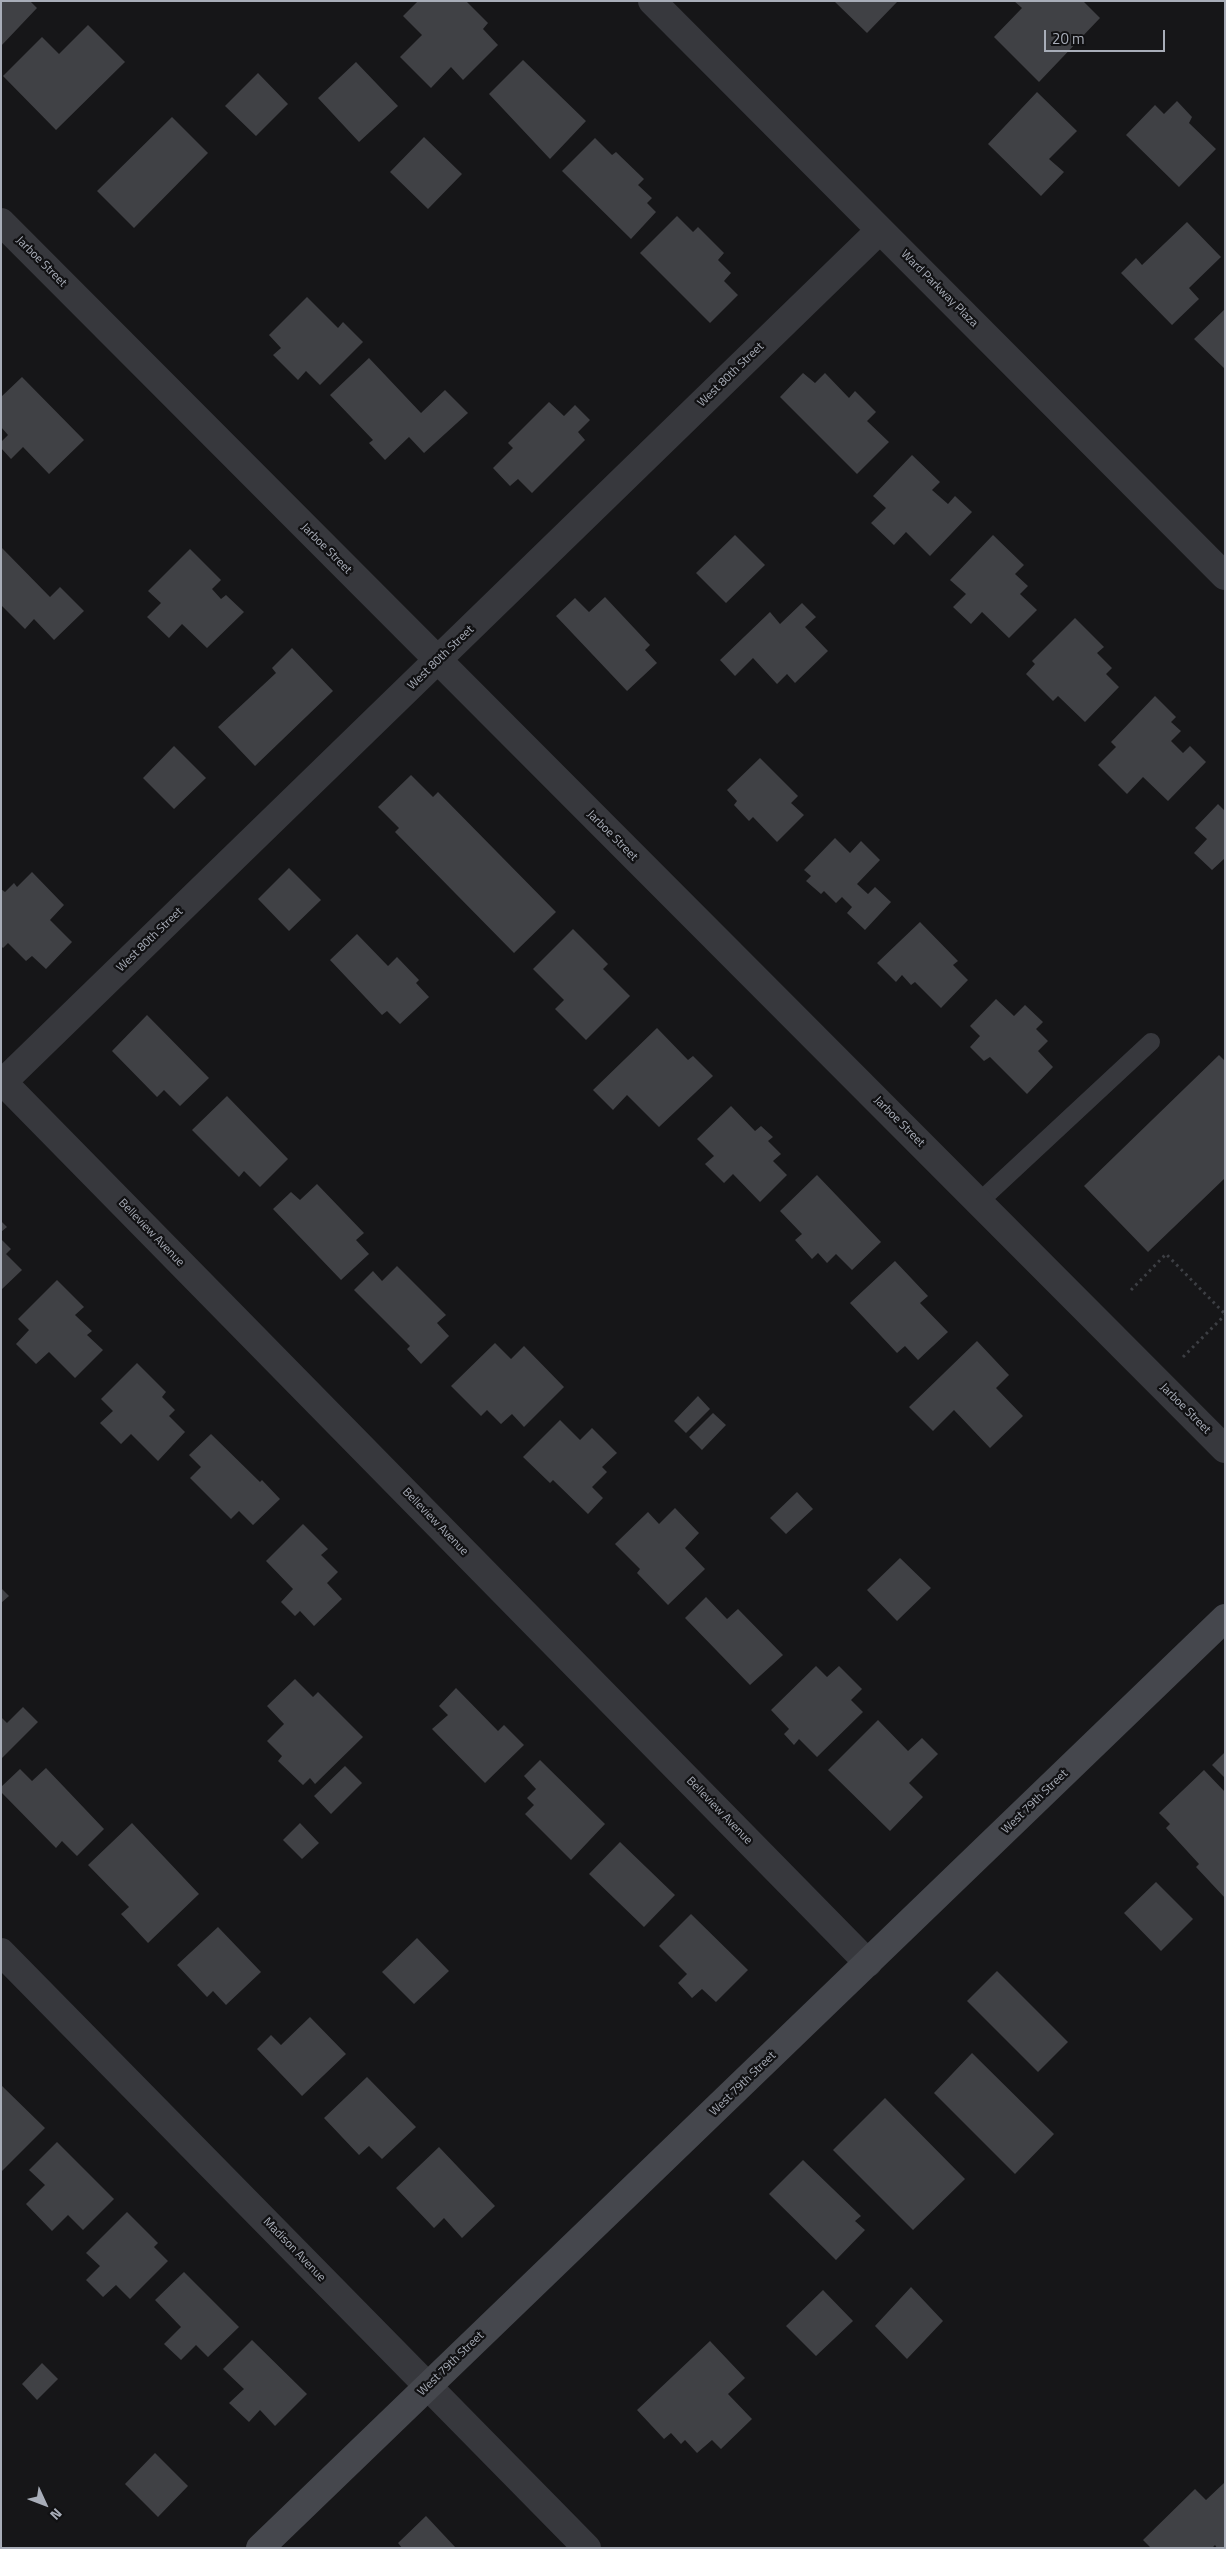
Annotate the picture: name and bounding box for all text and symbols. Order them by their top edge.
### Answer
scale bar [1046,20,1167,52]
text: 20 m [1052,27,1085,50]
street label: Jarboe Street [13,234,69,290]
street label: Ward Parkway Plaza [897,247,981,331]
street label: West 80th Street [695,340,767,410]
street label: Jarboe Street [298,521,354,577]
street label: West 80th Street [405,623,477,693]
street label: Jarboe Street [584,808,640,864]
street label: West 80th Street [114,905,186,975]
street label: Jarboe Street [871,1094,927,1150]
street label: Belleview Avenue [115,1196,187,1270]
street label: Jarboe Street [1157,1381,1213,1437]
street label: Belleview Avenue [399,1485,471,1559]
street label: West 79th Street [999,1767,1071,1837]
street label: Belleview Avenue [683,1774,755,1848]
street label: West 79th Street [707,2049,779,2119]
street label: Madison Avenue [260,2215,328,2285]
street label: West 79th Street [415,2329,487,2399]
north arrow [20,2479,70,2529]
text: N [45,2504,67,2525]

